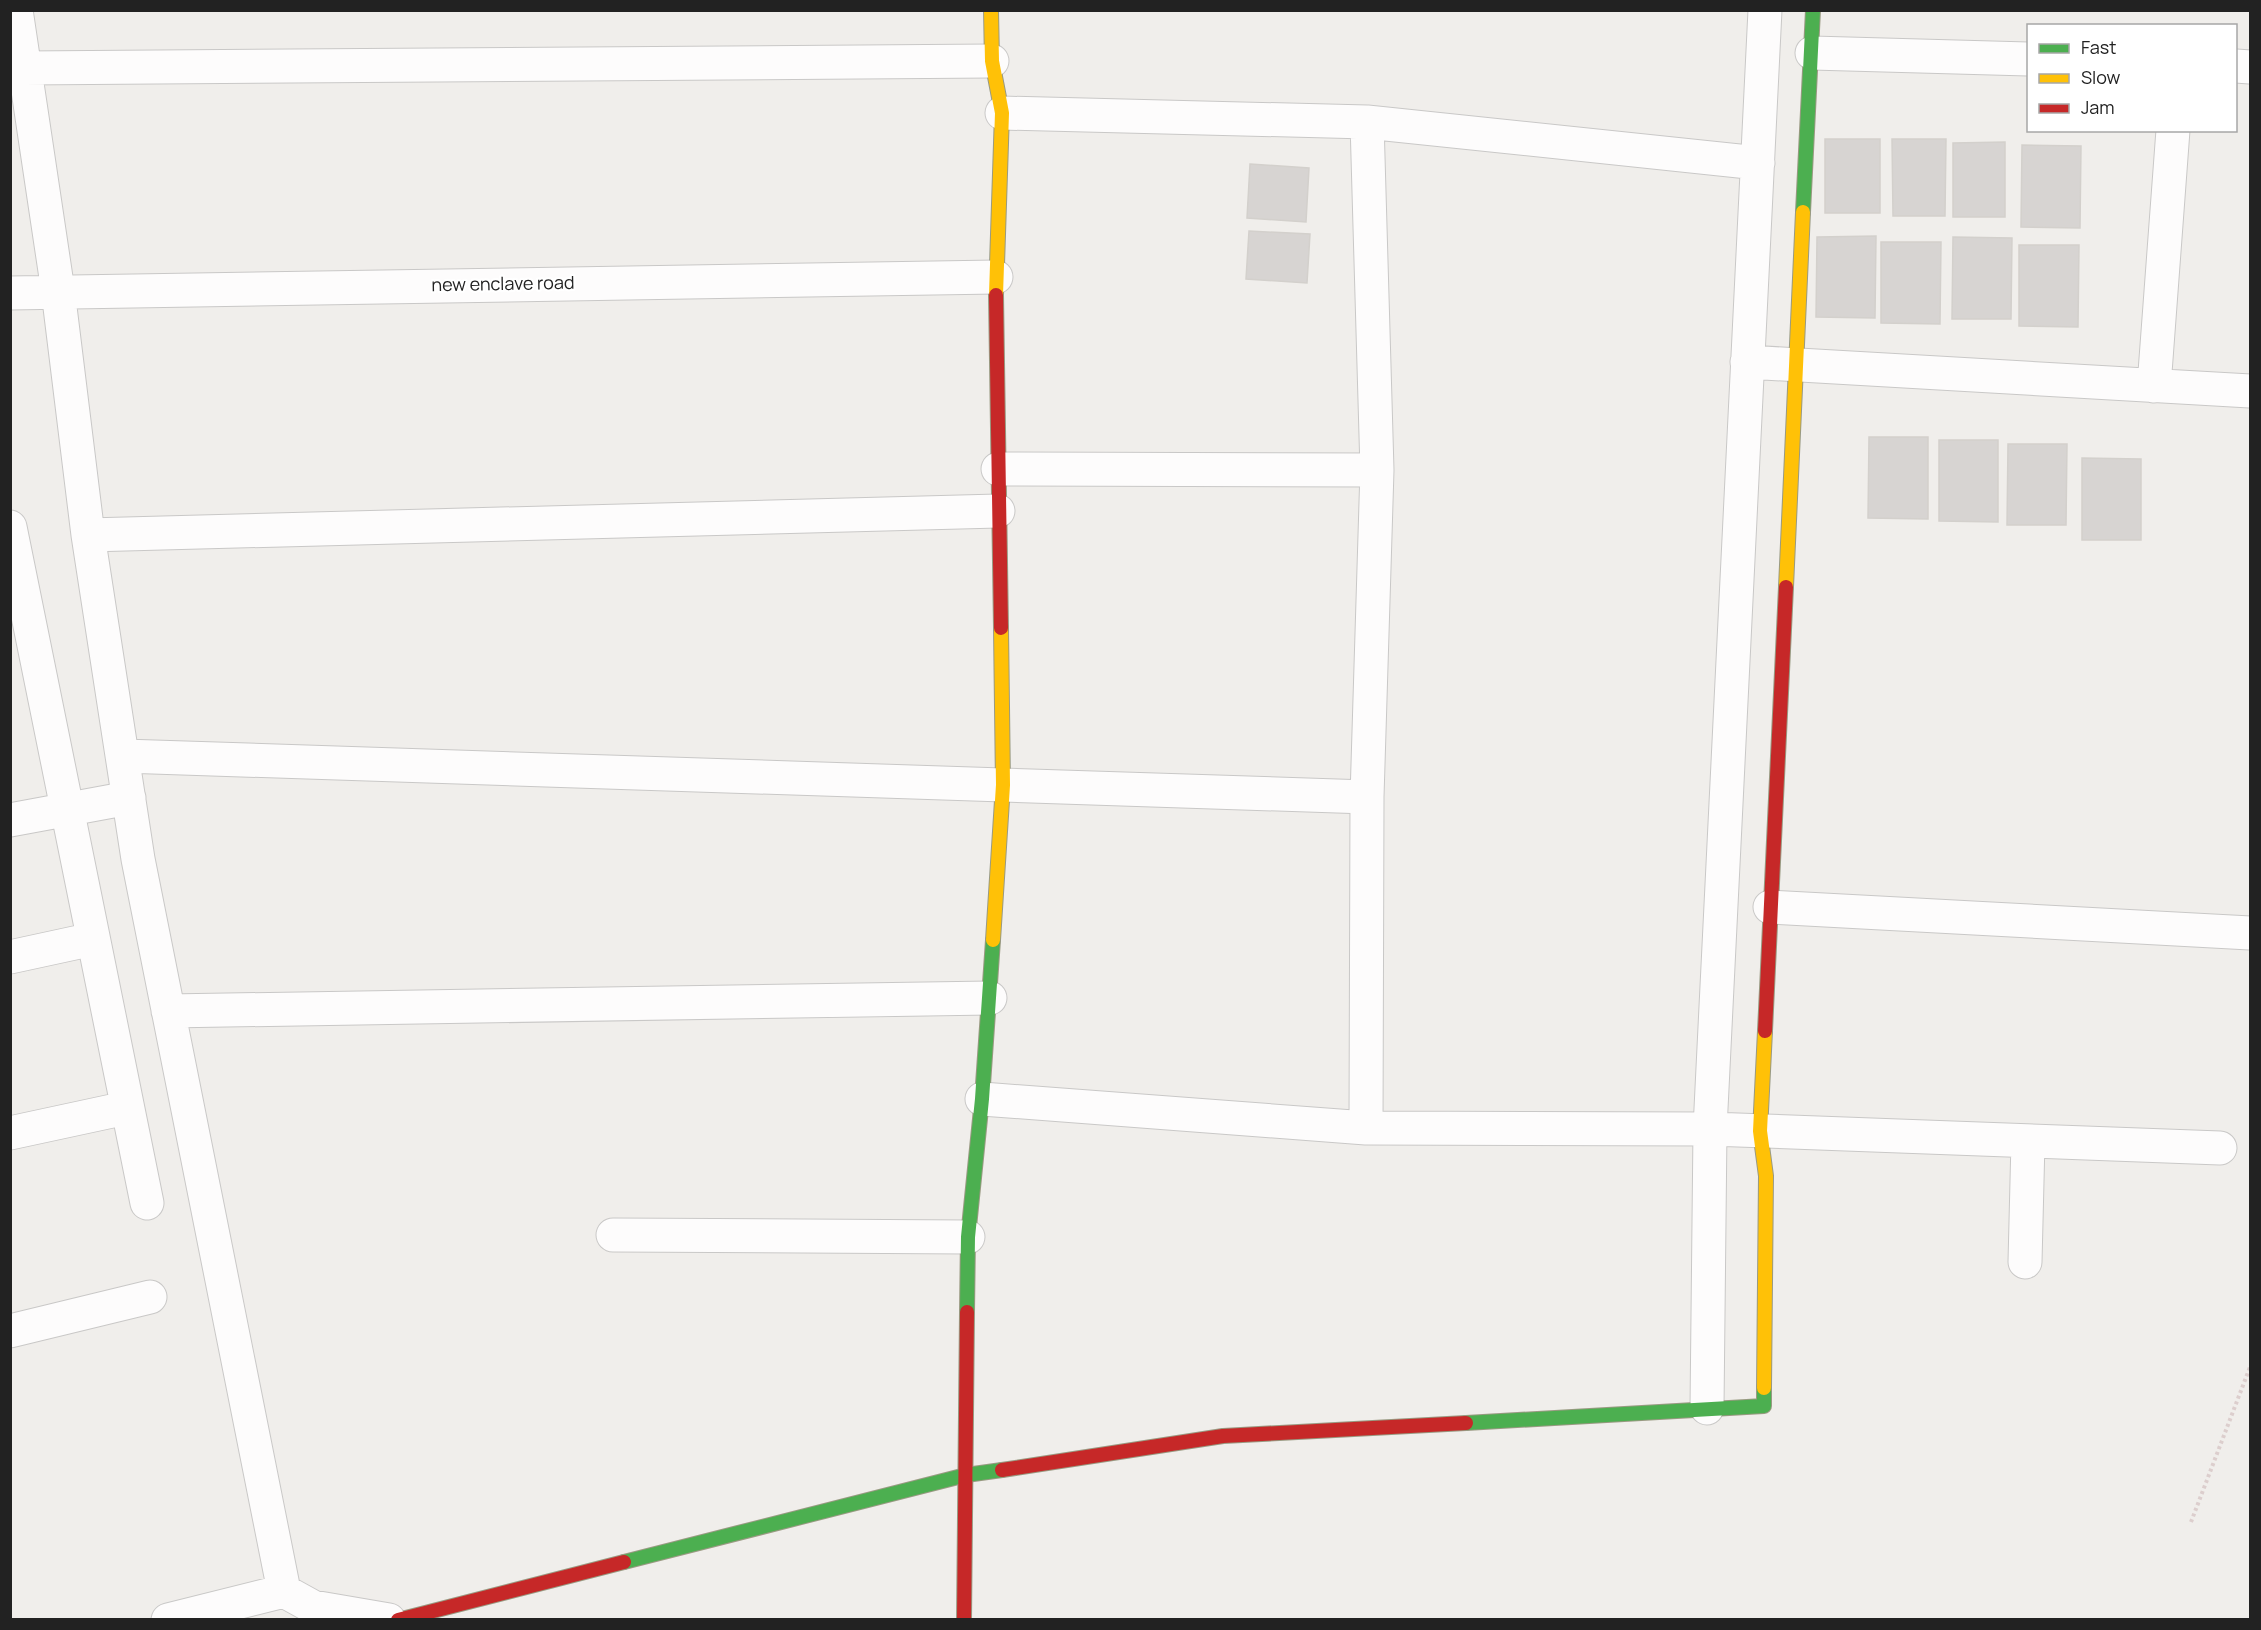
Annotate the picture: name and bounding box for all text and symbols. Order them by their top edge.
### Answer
legend [2027,24,2237,132]
text: Fast [2081,35,2116,59]
text: Slow [2081,65,2121,89]
text: Jam [2081,95,2115,119]
street label: new enclave road [431,270,575,296]

